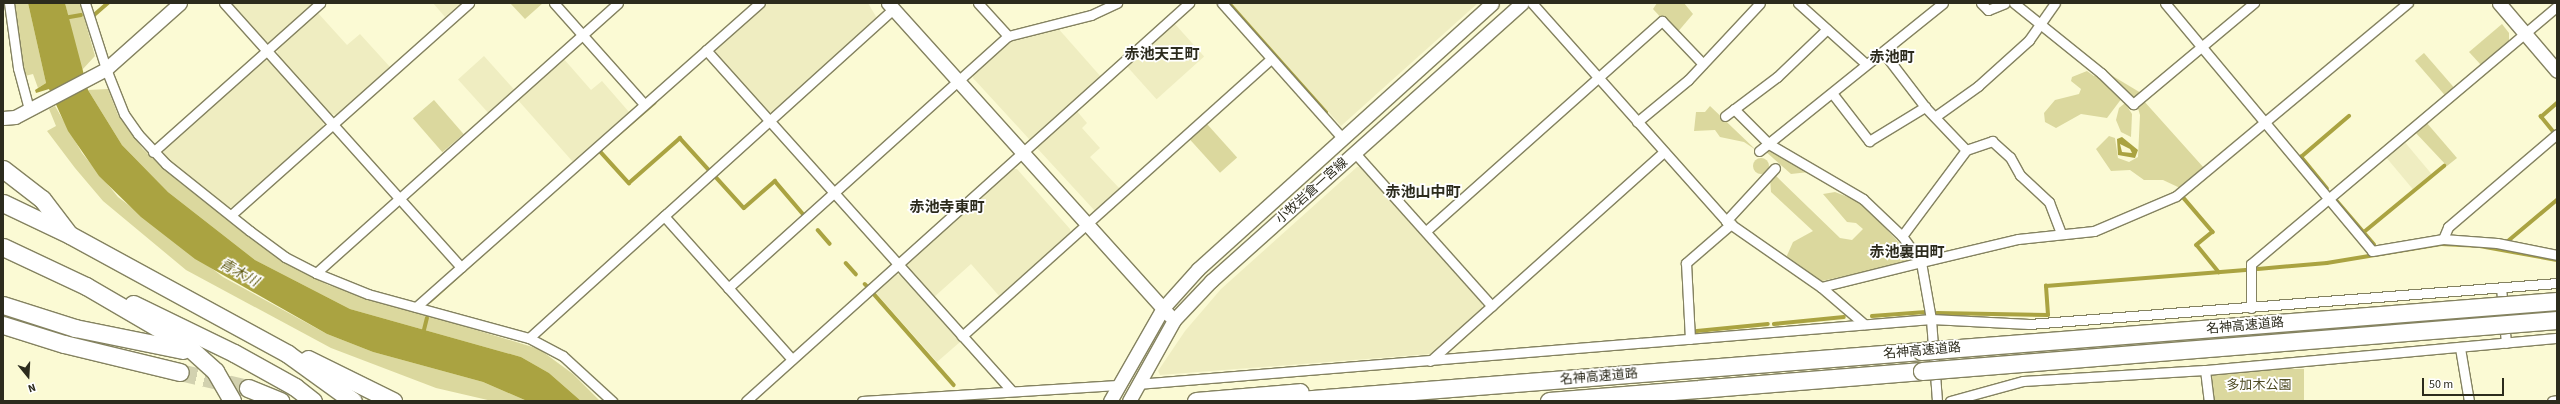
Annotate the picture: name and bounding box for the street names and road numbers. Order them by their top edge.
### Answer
street label: 小牧岩倉一宮線 [1273,155,1351,227]
street label: 名神高速道路 [2205,315,2285,337]
street label: 名神高速道路 [1882,340,1962,362]
street label: 名神高速道路 [1559,366,1639,388]

